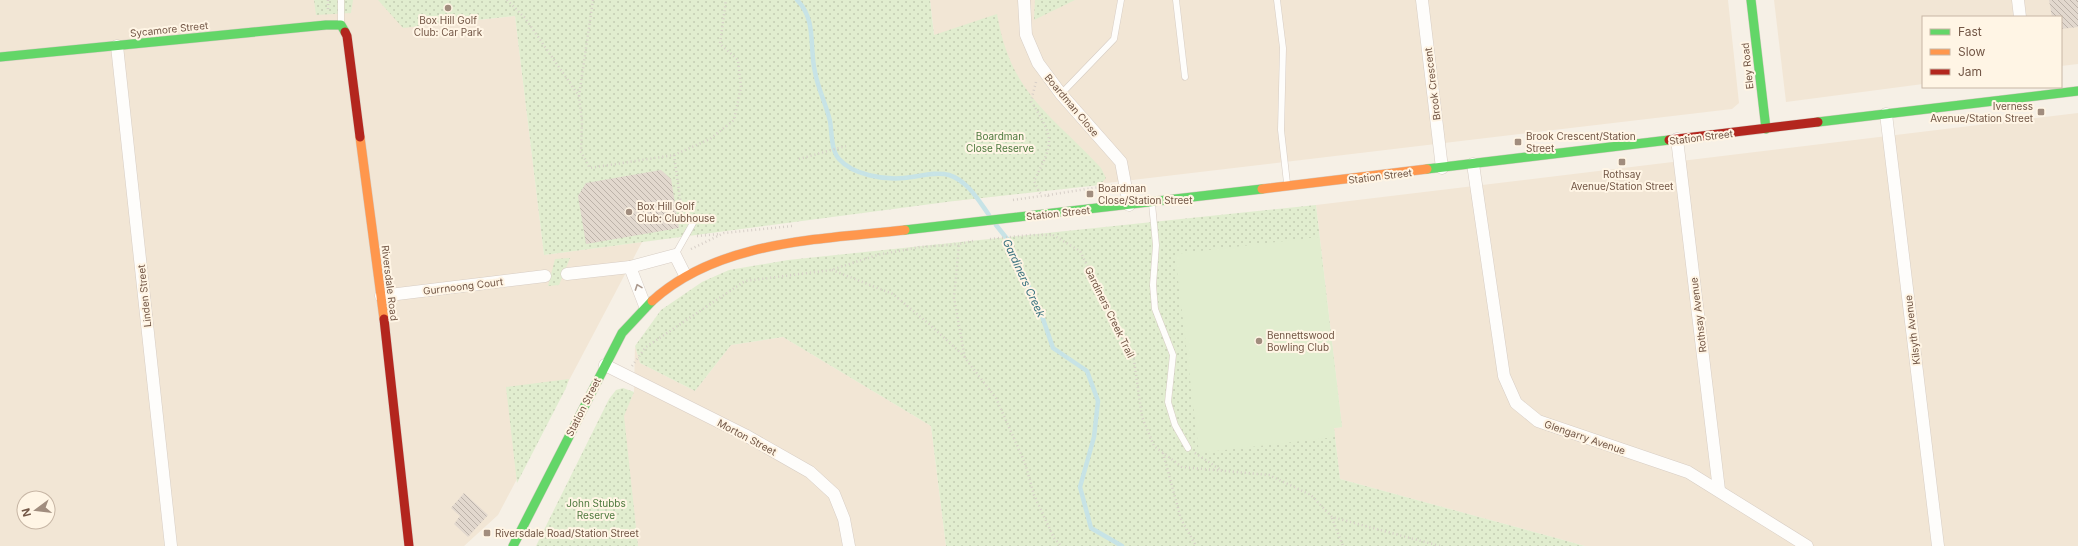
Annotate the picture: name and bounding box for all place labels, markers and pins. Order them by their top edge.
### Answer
marker: Box Hill Golf Club: Car Park [443,3,453,13]
place label: Box Hill Golf Club: Car Park [414,14,483,38]
place label: Iverness Avenue/Station Street [1930,100,2034,124]
marker: Iverness Avenue/Station Street [2036,107,2046,117]
place label: Brook Crescent/Station Street [1526,130,1636,154]
marker: Brook Crescent/Station Street [1513,137,1523,147]
marker: Rothsay Avenue/Station Street [1617,157,1627,167]
place label: Rothsay Avenue/Station Street [1571,168,1674,192]
place label: Boardman Close/Station Street [1098,182,1193,206]
marker: Boardman Close/Station Street [1085,189,1095,199]
place label: Box Hill Golf Club: Clubhouse [637,200,715,224]
marker: Box Hill Golf Club: Clubhouse [624,207,634,217]
place label: Bennettswood Bowling Club [1267,329,1335,353]
marker: Bennettswood Bowling Club [1254,336,1264,346]
place label: Riversdale Road/Station Street [495,527,639,539]
marker: Riversdale Road/Station Street [482,528,492,538]

